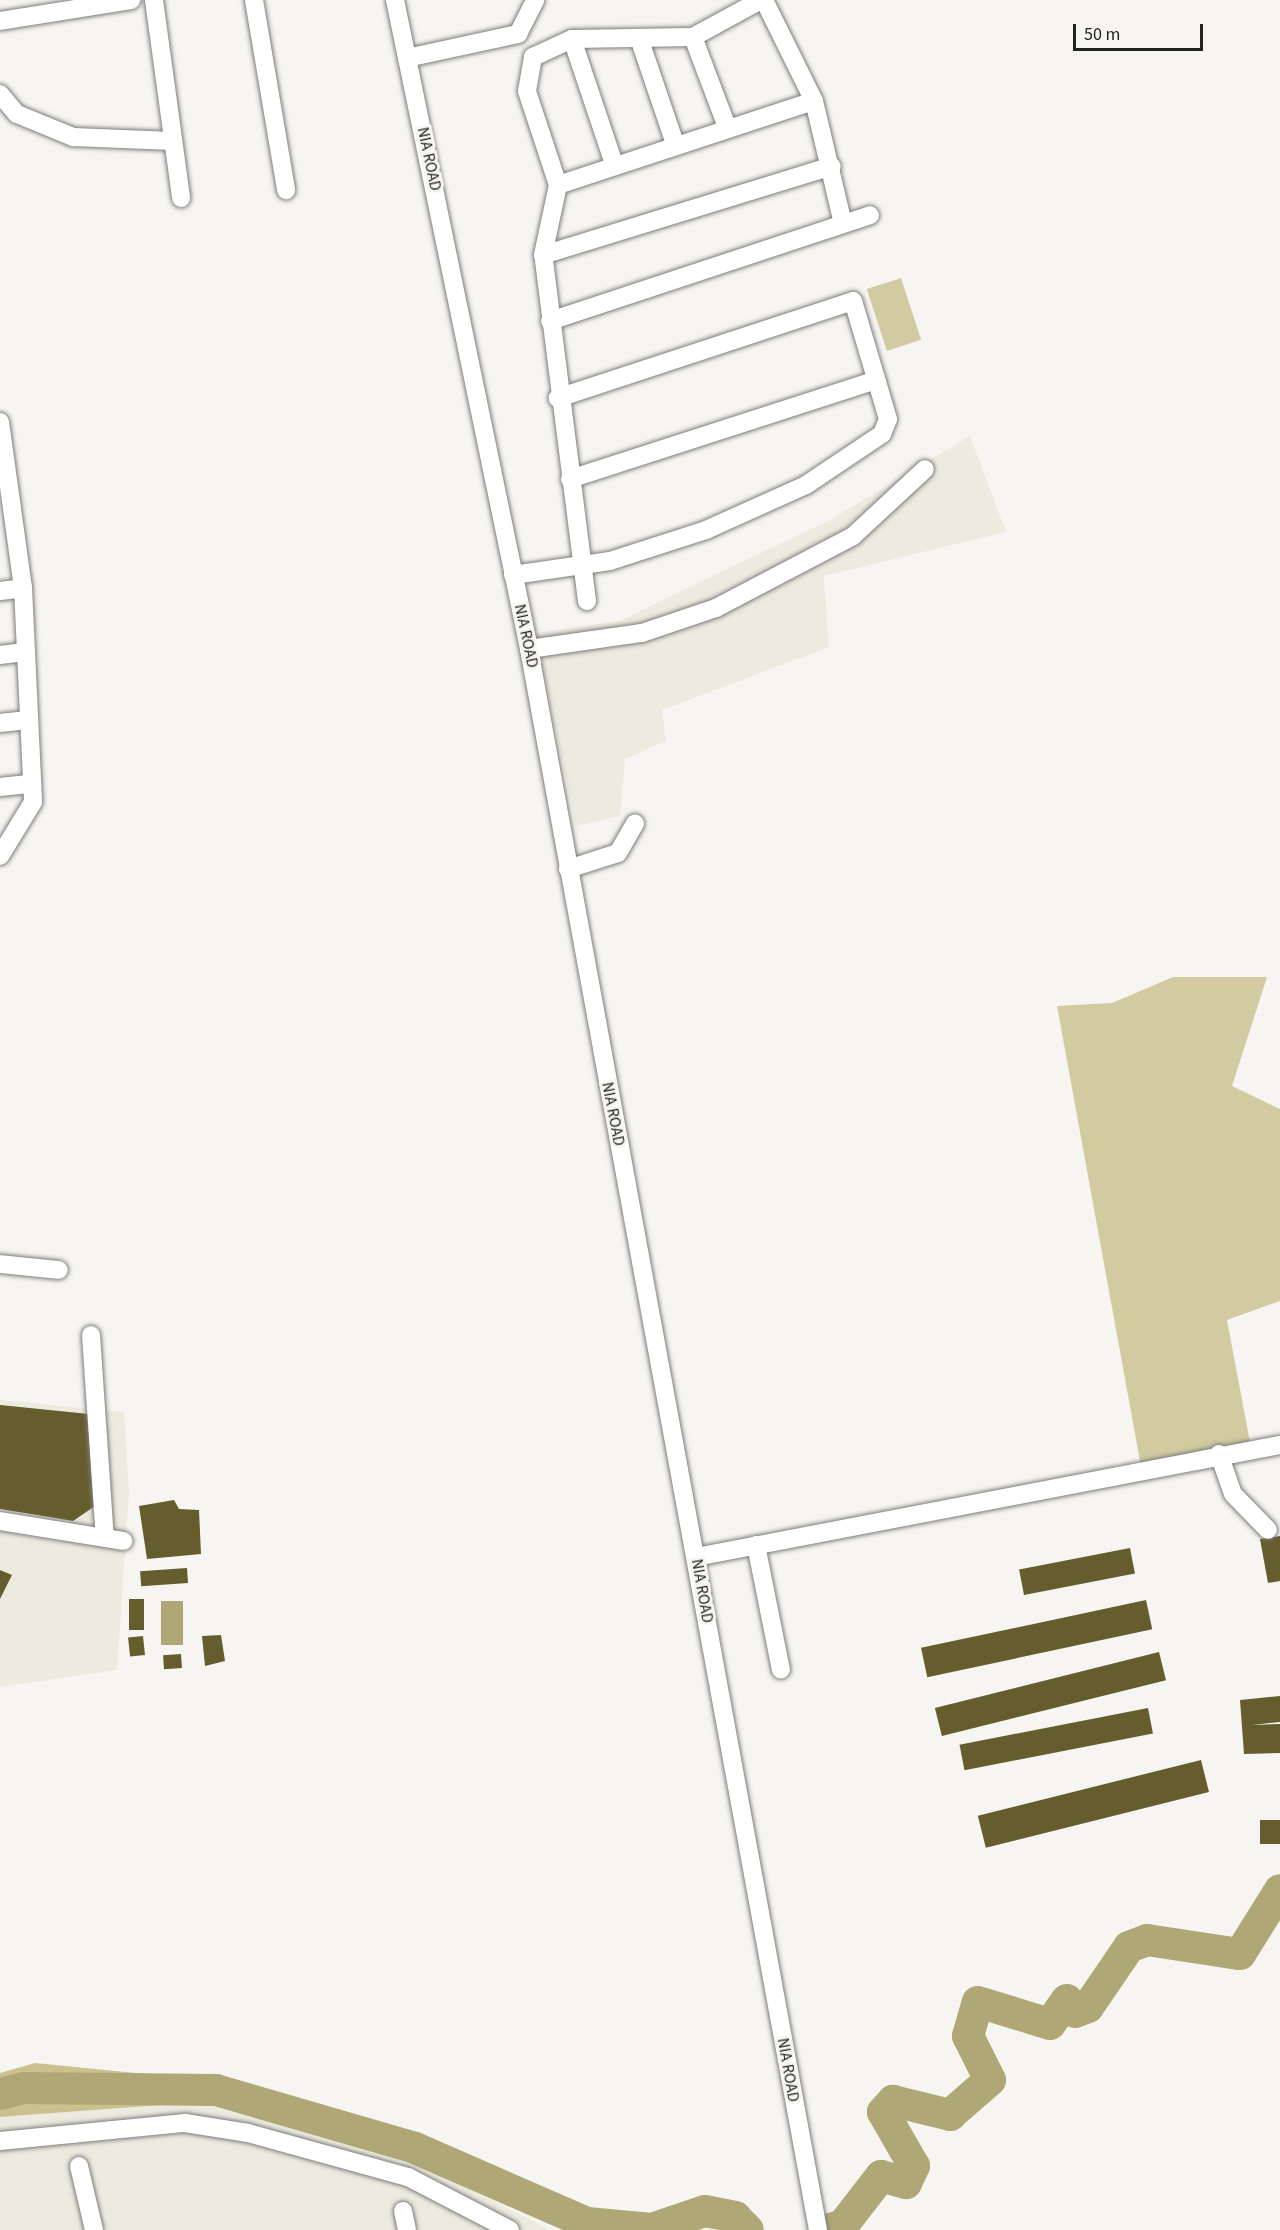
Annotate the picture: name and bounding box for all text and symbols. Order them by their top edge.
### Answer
scale bar [1076,12,1206,50]
text: 50 m [1084,22,1120,47]
street label: NIA ROAD [413,125,445,193]
street label: NIA ROAD [510,602,542,670]
street label: NIA ROAD [597,1080,629,1148]
street label: NIA ROAD [687,1558,717,1624]
street label: NIA ROAD [773,2037,803,2103]

